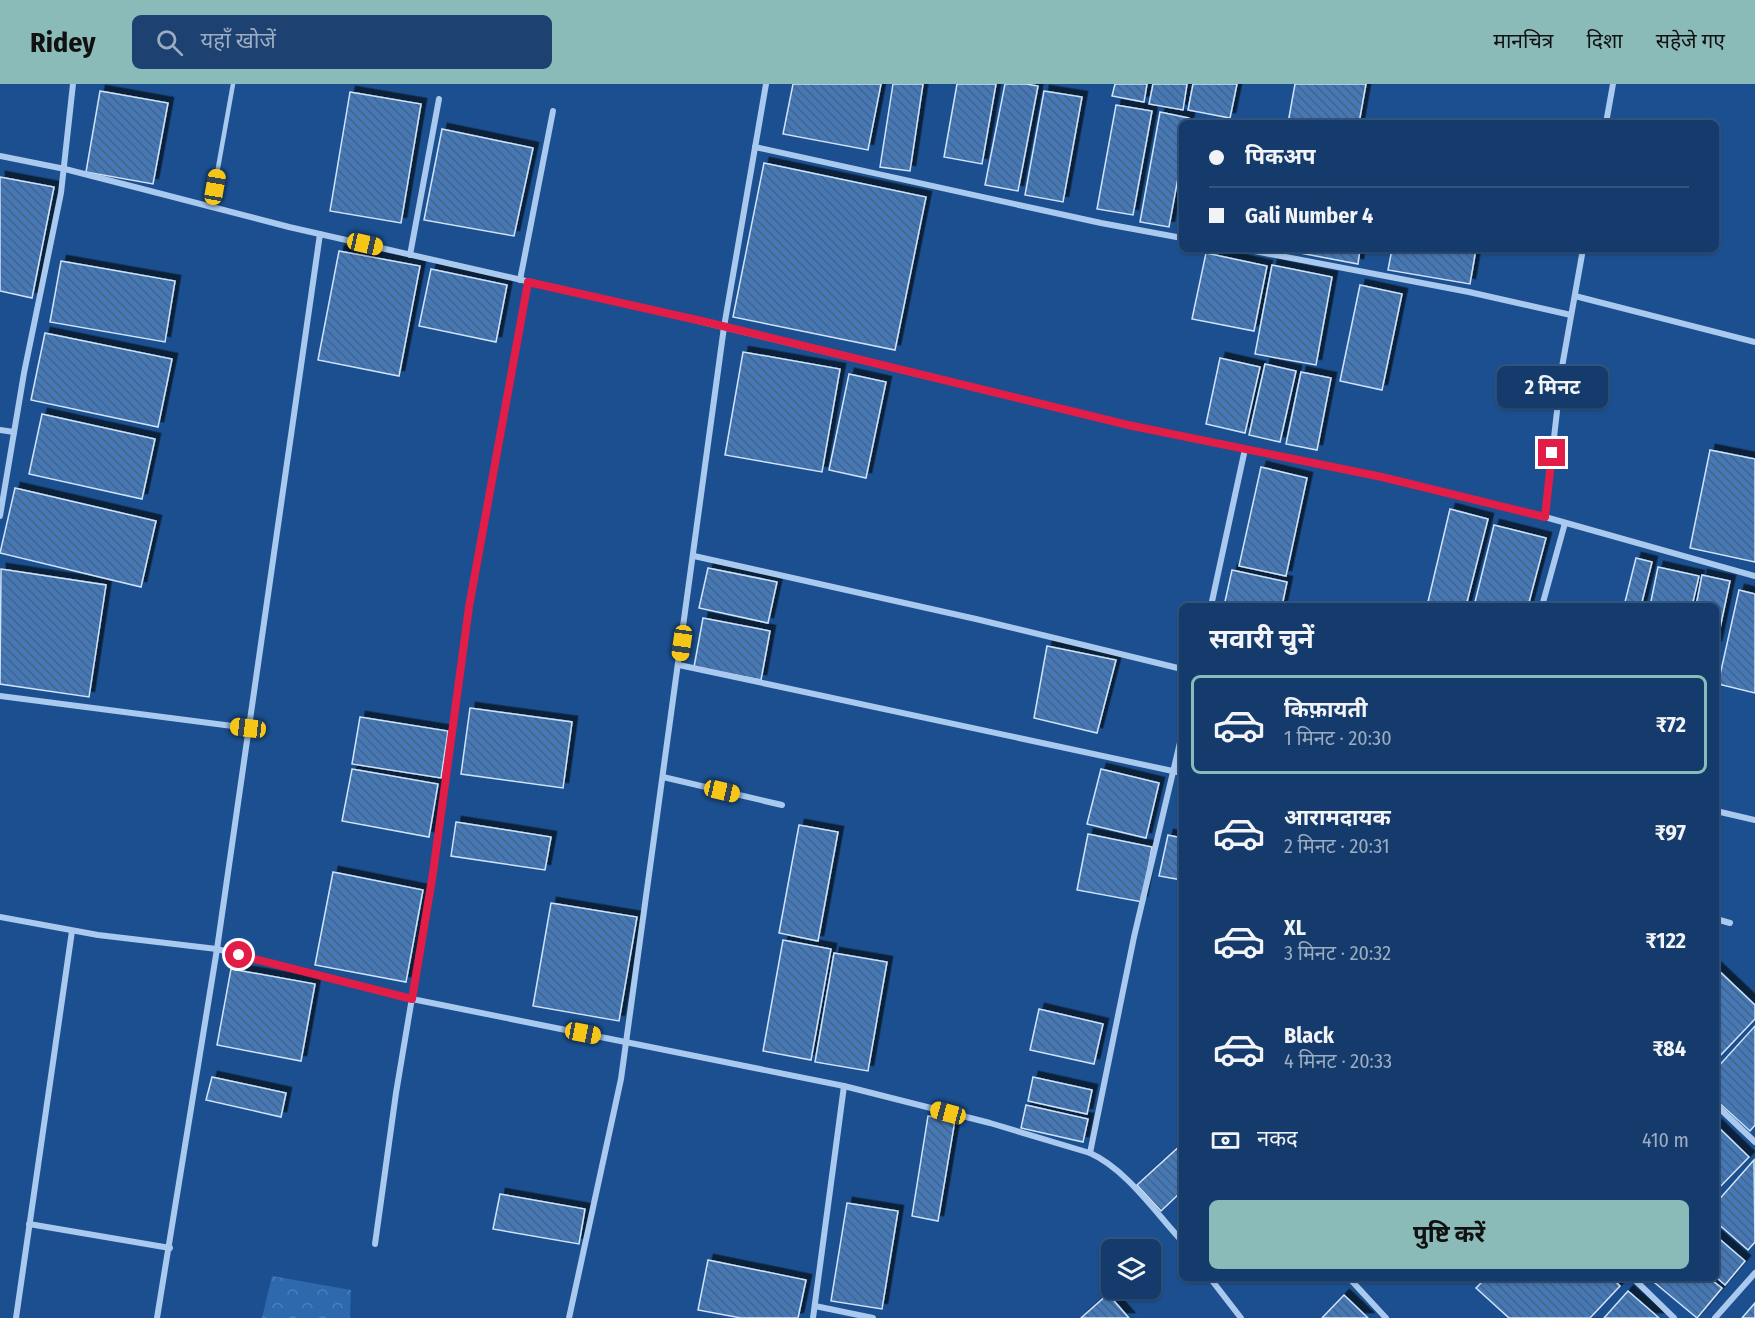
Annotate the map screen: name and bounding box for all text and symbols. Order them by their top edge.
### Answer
search box [132,15,552,69]
text: Ridey [30,26,96,59]
icon: search [153,26,186,59]
text: यहाँ खोजें [201,27,276,54]
text: मानचित्र [1493,28,1553,54]
text: दिशा [1586,28,1623,54]
text: सहेजे गए [1656,28,1725,54]
text: पिकअप [1245,143,1316,170]
car [203,168,227,206]
text: Gali Number 4 [1245,202,1373,229]
car [345,231,385,257]
callout: 2 मिनट [1496,366,1608,408]
text: 2 मिनट [1525,375,1580,399]
route end [1538,439,1565,466]
text: सवारी चुनें [1209,623,1314,655]
car [671,624,693,662]
text: किफ़ायती [1284,696,1368,723]
icon: car [1212,698,1266,752]
text: ₹72 [1656,711,1686,738]
car [229,717,267,739]
text: 1 मिनट · 20:30 [1284,726,1392,750]
car [702,778,742,804]
text: आरामदायक [1284,804,1391,831]
icon: car [1212,806,1266,860]
text: ₹97 [1655,819,1686,846]
text: 2 मिनट · 20:31 [1284,834,1389,858]
icon: car [1212,914,1266,968]
text: XL [1284,914,1306,941]
text: ₹122 [1646,927,1686,954]
route start [225,941,252,968]
text: 3 मिनट · 20:32 [1284,941,1391,965]
car [564,1021,602,1045]
icon: car [1212,1022,1266,1076]
text: Black [1284,1022,1334,1049]
text: ₹84 [1653,1035,1686,1062]
text: 4 मिनट · 20:33 [1284,1049,1392,1073]
car [928,1100,968,1126]
icon: cash [1209,1124,1242,1157]
text: नकद [1257,1125,1298,1152]
text: 410 m [1642,1128,1689,1152]
button: पुष्टि करें [1209,1200,1689,1269]
map controls [1101,1239,1161,1299]
button: layers [1101,1239,1161,1299]

